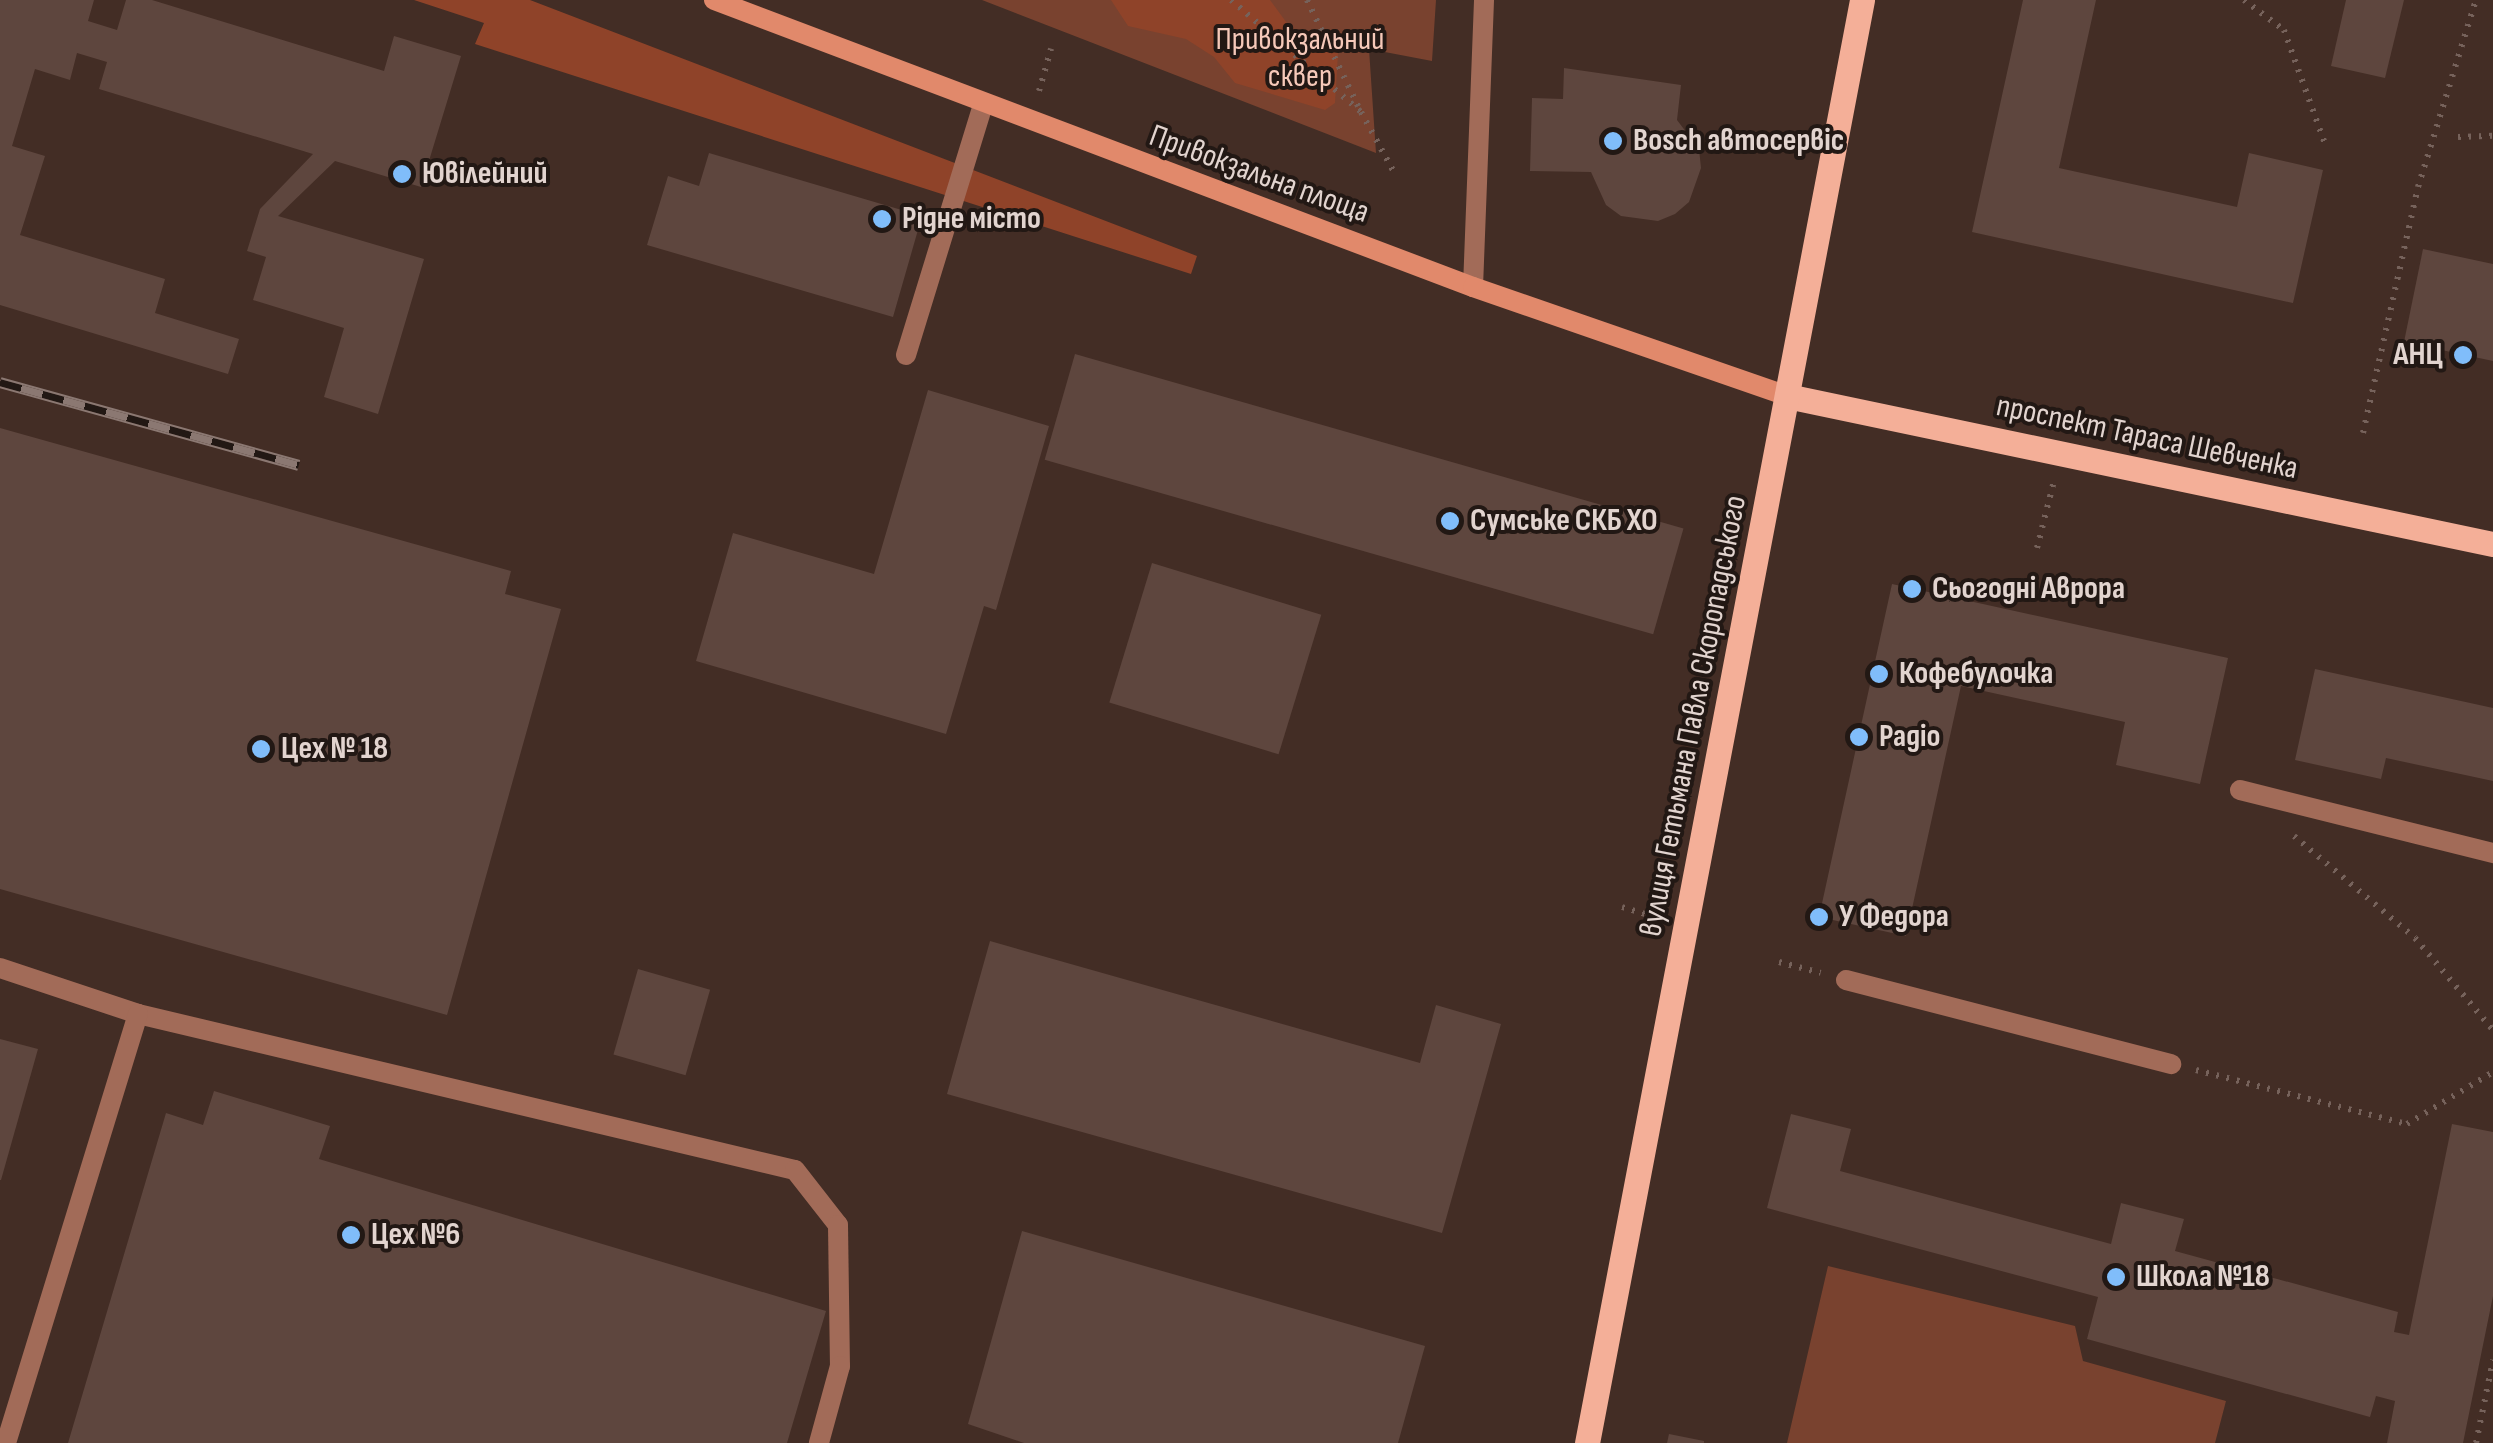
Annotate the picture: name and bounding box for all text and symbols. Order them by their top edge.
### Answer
park label: Привокзальний сквер [1216,22,1384,97]
street label: Привокзальна площа [1144,117,1374,233]
place label: Bosch автосервіс [1633,122,1844,160]
marker: Bosch автосервіс [1602,130,1624,152]
place label: Ювілейний [422,155,547,193]
marker: Ювілейний [391,163,413,185]
place label: Рідне місто [902,200,1041,238]
marker: Рідне місто [871,208,893,230]
place label: АНЦ [2393,336,2443,374]
marker: АНЦ [2452,344,2474,366]
street label: проспект Тараса Шевченка [1993,387,2301,489]
street label: вулиця Гетьмана Павла Скоропадського [1632,492,1756,940]
place label: Сумське СКБ ХО [1470,502,1658,540]
marker: Сумське СКБ ХО [1439,510,1461,532]
place label: Сьогодні Аврора [1932,570,2125,608]
marker: Сьогодні Аврора [1901,578,1923,600]
place label: Кофебулочка [1899,655,2053,693]
marker: Кофебулочка [1868,663,1890,685]
place label: Радіо [1879,718,1941,756]
marker: Радіо [1848,726,1870,748]
place label: Цех № 18 [281,730,388,768]
marker: Цех № 18 [250,738,272,760]
place label: У Федора [1839,898,1949,936]
marker: У Федора [1808,906,1830,928]
place label: Цех №6 [371,1216,460,1254]
marker: Цех №6 [340,1224,362,1246]
place label: Школа №18 [2136,1258,2270,1296]
marker: Школа №18 [2105,1266,2127,1288]

